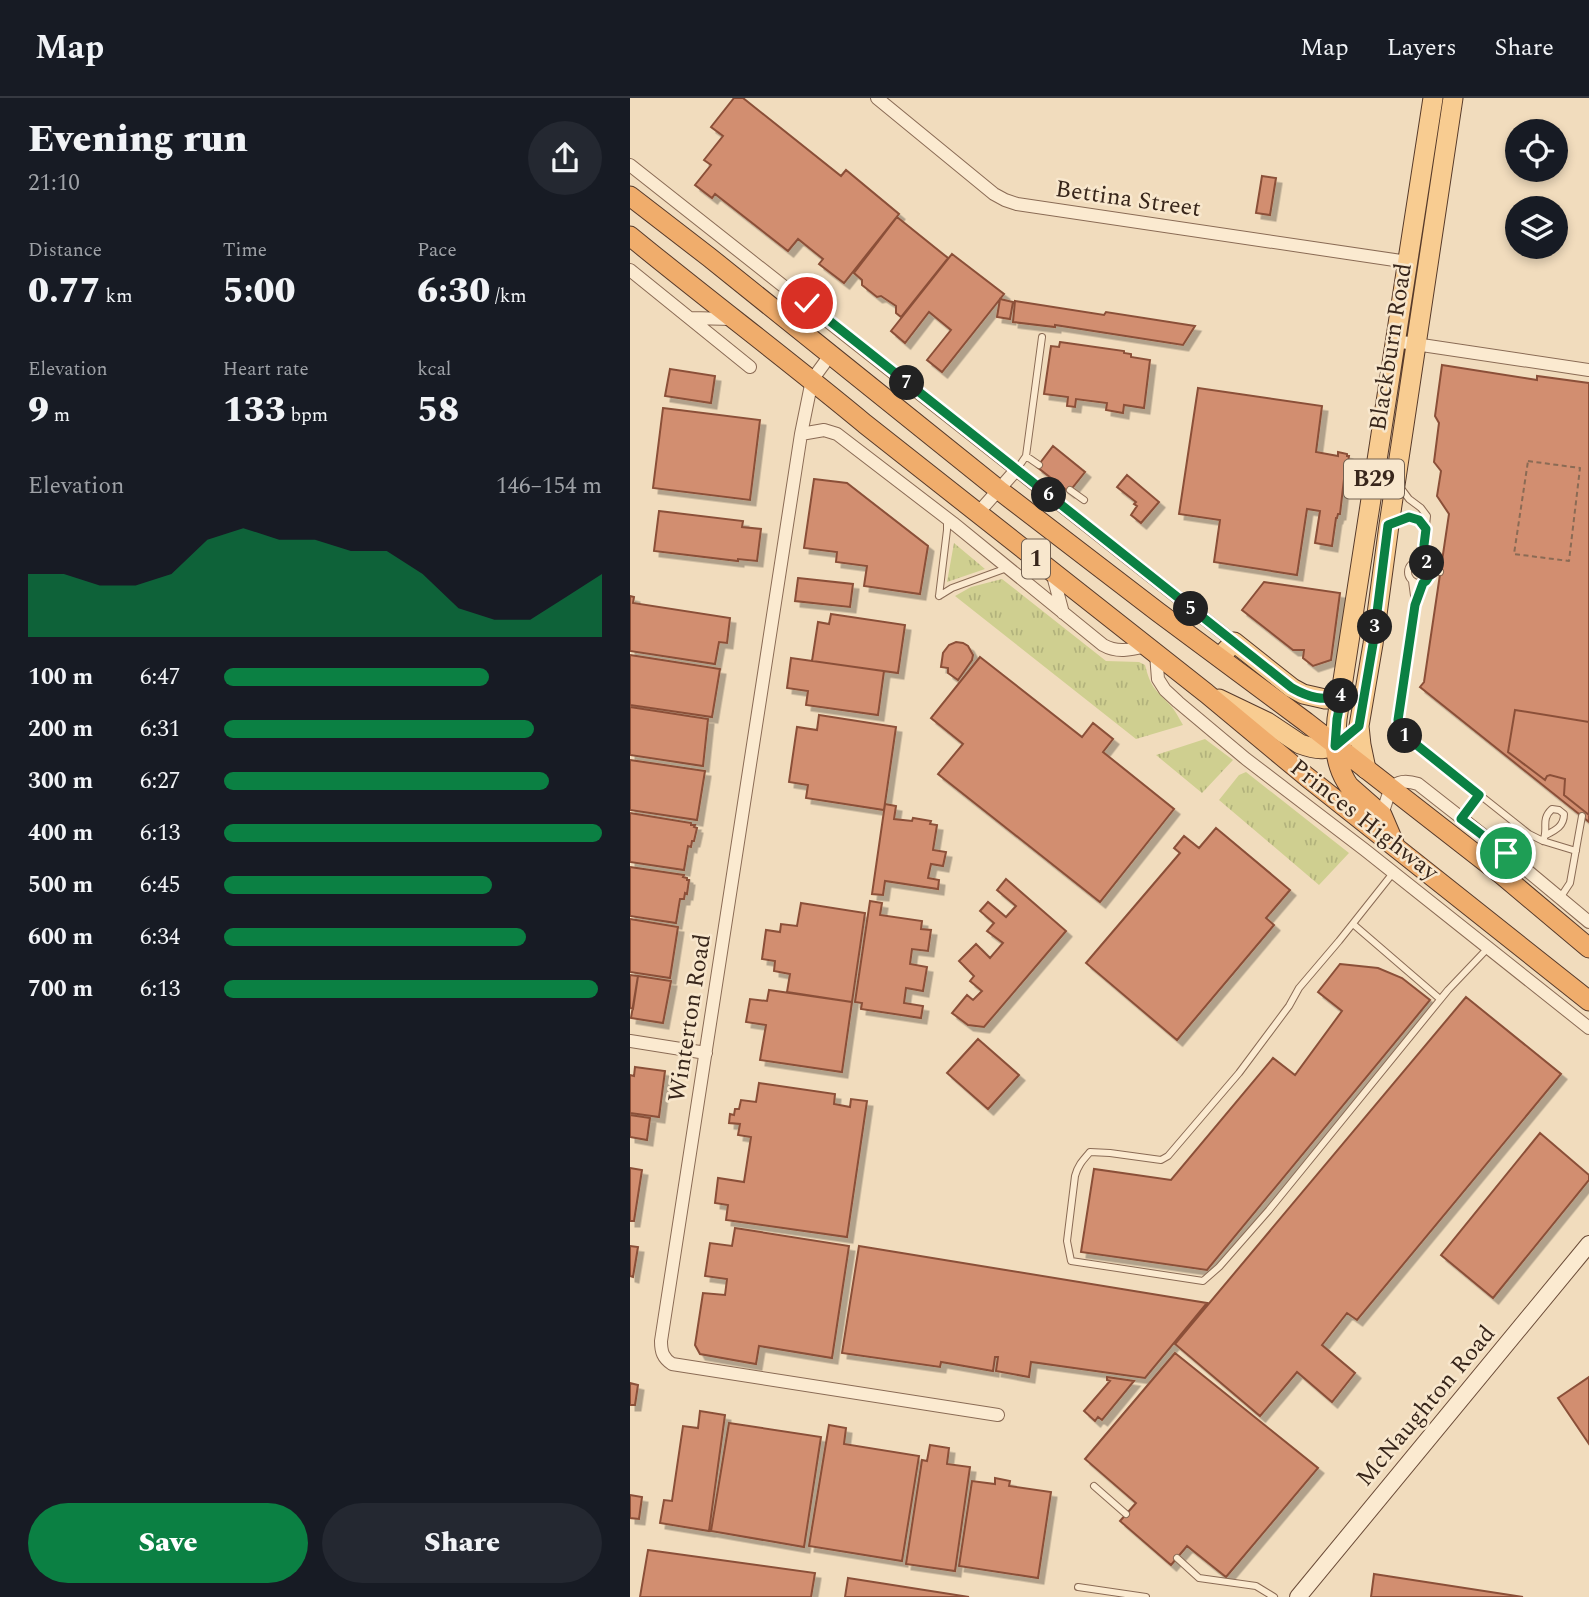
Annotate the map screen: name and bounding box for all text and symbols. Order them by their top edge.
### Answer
text: Map [35,23,104,73]
text: Map [1300,30,1349,66]
text: Layers [1387,30,1457,66]
text: Share [1495,30,1554,66]
text: Evening run [28,111,248,169]
map controls [1505,119,1568,259]
button: locate [1505,119,1568,182]
button: share [528,121,602,195]
text: 21:10 [28,166,80,201]
street label: Bettina Street [1053,171,1203,227]
button: layers [1505,196,1568,259]
text: Distance [28,236,102,265]
text: Time [223,236,267,265]
text: Pace [417,236,457,265]
street label: Blackburn Road [1360,261,1422,433]
text: 0.77 [28,265,101,318]
text: 5:00 [223,265,295,318]
text: 6:30 [417,265,490,318]
pin [777,273,837,333]
text: km [101,282,133,311]
text: /km [490,282,527,311]
icon: check [788,284,826,322]
text: Elevation [28,355,108,384]
text: Heart rate [223,355,309,384]
text: kcal [417,355,451,384]
pin: 7 [890,366,924,400]
text: 7 [901,368,912,397]
text: 9 [28,384,49,437]
text: 133 [223,384,286,437]
text: 58 [417,384,459,437]
text: m [49,401,70,430]
text: bpm [286,401,328,430]
road number: B29 [1344,460,1404,498]
text: Elevation [28,469,124,504]
text: 146–154 m [496,469,602,504]
pin: 6 [1032,478,1066,512]
text: 6 [1043,480,1054,509]
road number: 1 [1022,540,1050,579]
pin: 2 [1410,546,1444,580]
text: 2 [1421,548,1432,577]
pin: 5 [1174,592,1208,626]
text: 5 [1185,594,1196,623]
pin: 3 [1358,610,1392,644]
text: 3 [1369,612,1380,641]
text: 100 m [28,660,93,695]
text: 6:47 [140,660,180,695]
pin: 4 [1324,678,1358,714]
text: 4 [1335,681,1346,710]
text: 200 m [28,712,93,747]
text: 6:31 [140,712,180,747]
pin: 1 [1388,718,1422,754]
text: 1 [1399,721,1410,750]
street label: Princes Highway [1282,750,1447,891]
text: 300 m [28,764,93,799]
text: 6:27 [140,764,180,799]
text: 400 m [28,816,93,851]
text: 6:13 [140,816,180,851]
pin [1476,823,1536,883]
icon: arrive [1487,834,1525,872]
text: 500 m [28,868,93,903]
text: 6:45 [140,868,180,903]
text: 600 m [28,920,93,955]
text: 6:34 [140,920,180,955]
street label: Winterton Road [659,931,721,1105]
text: 700 m [28,972,93,1007]
text: 6:13 [140,972,180,1007]
street label: McNaughton Road [1348,1317,1504,1495]
button: Save [28,1503,308,1583]
button: Share [322,1503,602,1583]

